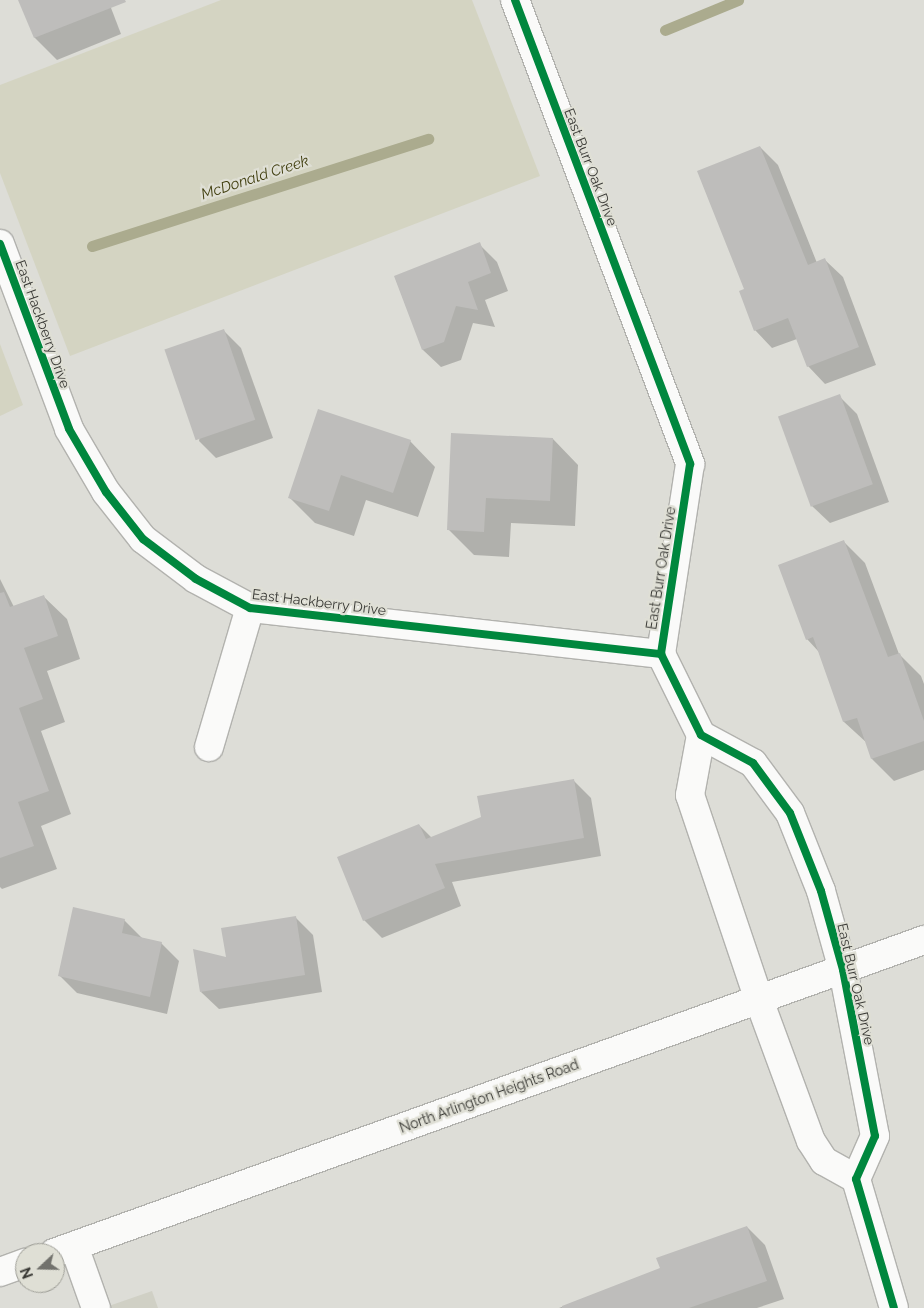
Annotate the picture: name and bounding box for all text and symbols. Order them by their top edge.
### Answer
street label: East Burr Oak Drive [561,106,621,228]
water label: McDonald Creek [199,152,311,204]
street label: East Hackberry Drive [12,258,74,390]
street label: East Burr Oak Drive [643,505,679,631]
street label: East Hackberry Drive [251,585,387,619]
street label: East Burr Oak Drive [834,921,878,1047]
street label: North Arlington Heights Road [397,1056,581,1136]
north arrow [15,1243,65,1293]
text: N [18,1265,36,1281]

